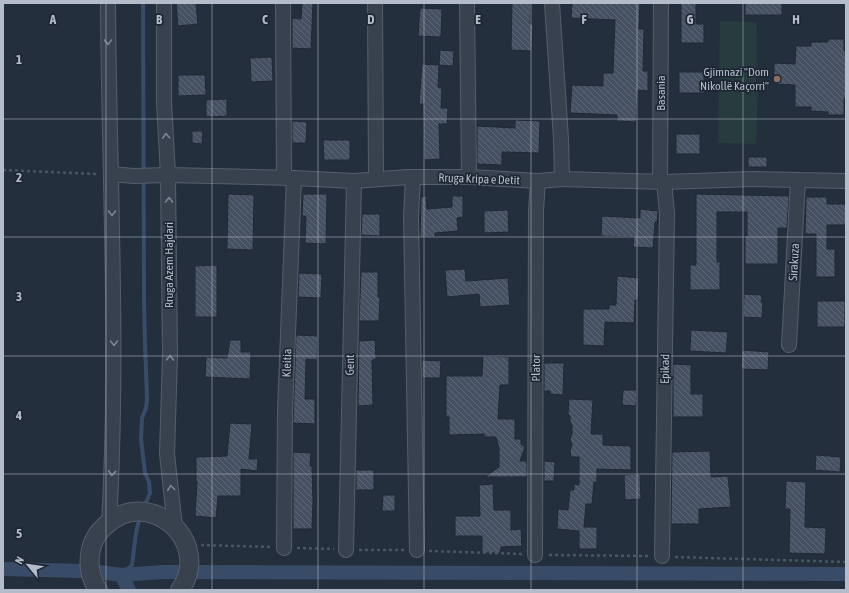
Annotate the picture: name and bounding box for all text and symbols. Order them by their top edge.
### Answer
text: A [49,12,57,27]
text: B [156,12,163,27]
text: C [262,12,268,27]
text: D [367,12,375,27]
text: E [475,12,481,27]
text: F [581,12,587,27]
text: G [687,12,694,27]
text: H [792,12,800,27]
one-way arrow [104,39,112,45]
text: 1 [16,52,22,67]
place label: Gjimnazi "Dom Nikollë Kaçorri" [700,65,769,93]
marker: Gjimnazi "Dom Nikollë Kaçorri" [772,74,782,84]
street label: Basania [654,75,668,111]
one-way arrow [161,133,170,139]
text: 2 [16,170,22,185]
street label: Rruga Kripa e Detit [438,171,521,187]
one-way arrow [165,197,173,203]
one-way arrow [108,210,116,216]
street label: Rruga Azem Hajdari [162,222,176,308]
street label: Sirakuza [786,243,802,281]
text: 3 [16,289,22,304]
one-way arrow [109,340,118,346]
street label: Kleitia [279,348,295,378]
street label: Gent [343,354,357,376]
street label: Plator [529,354,543,382]
street label: Epikad [658,354,672,384]
one-way arrow [166,355,174,361]
text: 4 [15,408,22,423]
one-way arrow [107,470,116,476]
one-way arrow [167,485,176,491]
text: 5 [16,526,22,541]
north arrow [8,545,48,585]
text: N [12,554,26,566]

